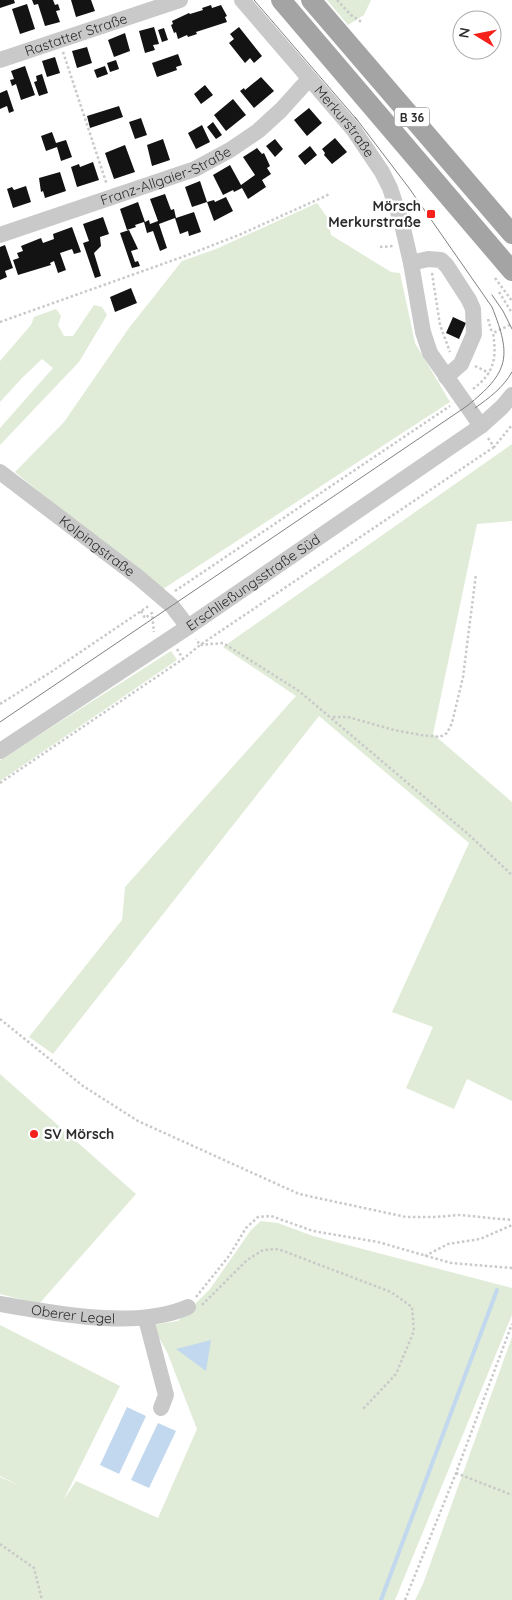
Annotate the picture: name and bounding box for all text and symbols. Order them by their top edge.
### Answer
street label: Rastatter Straße [22,9,130,60]
north arrow [452,10,502,60]
text: N [454,26,474,39]
street label: Merkurstraße [310,82,379,161]
road number: B 36 [394,108,430,126]
street label: Franz-Allgaier-Straße [98,142,234,209]
place label: Mörsch Merkurstraße [328,197,421,231]
marker: Mörsch Merkurstraße [425,208,437,220]
street label: Kolpingstraße [56,511,139,580]
street label: Erschließungsstraße Süd [182,530,323,635]
place label: SV Mörsch [44,1125,114,1143]
marker: SV Mörsch [28,1128,40,1140]
street label: Oberer Legel [30,1300,115,1327]

